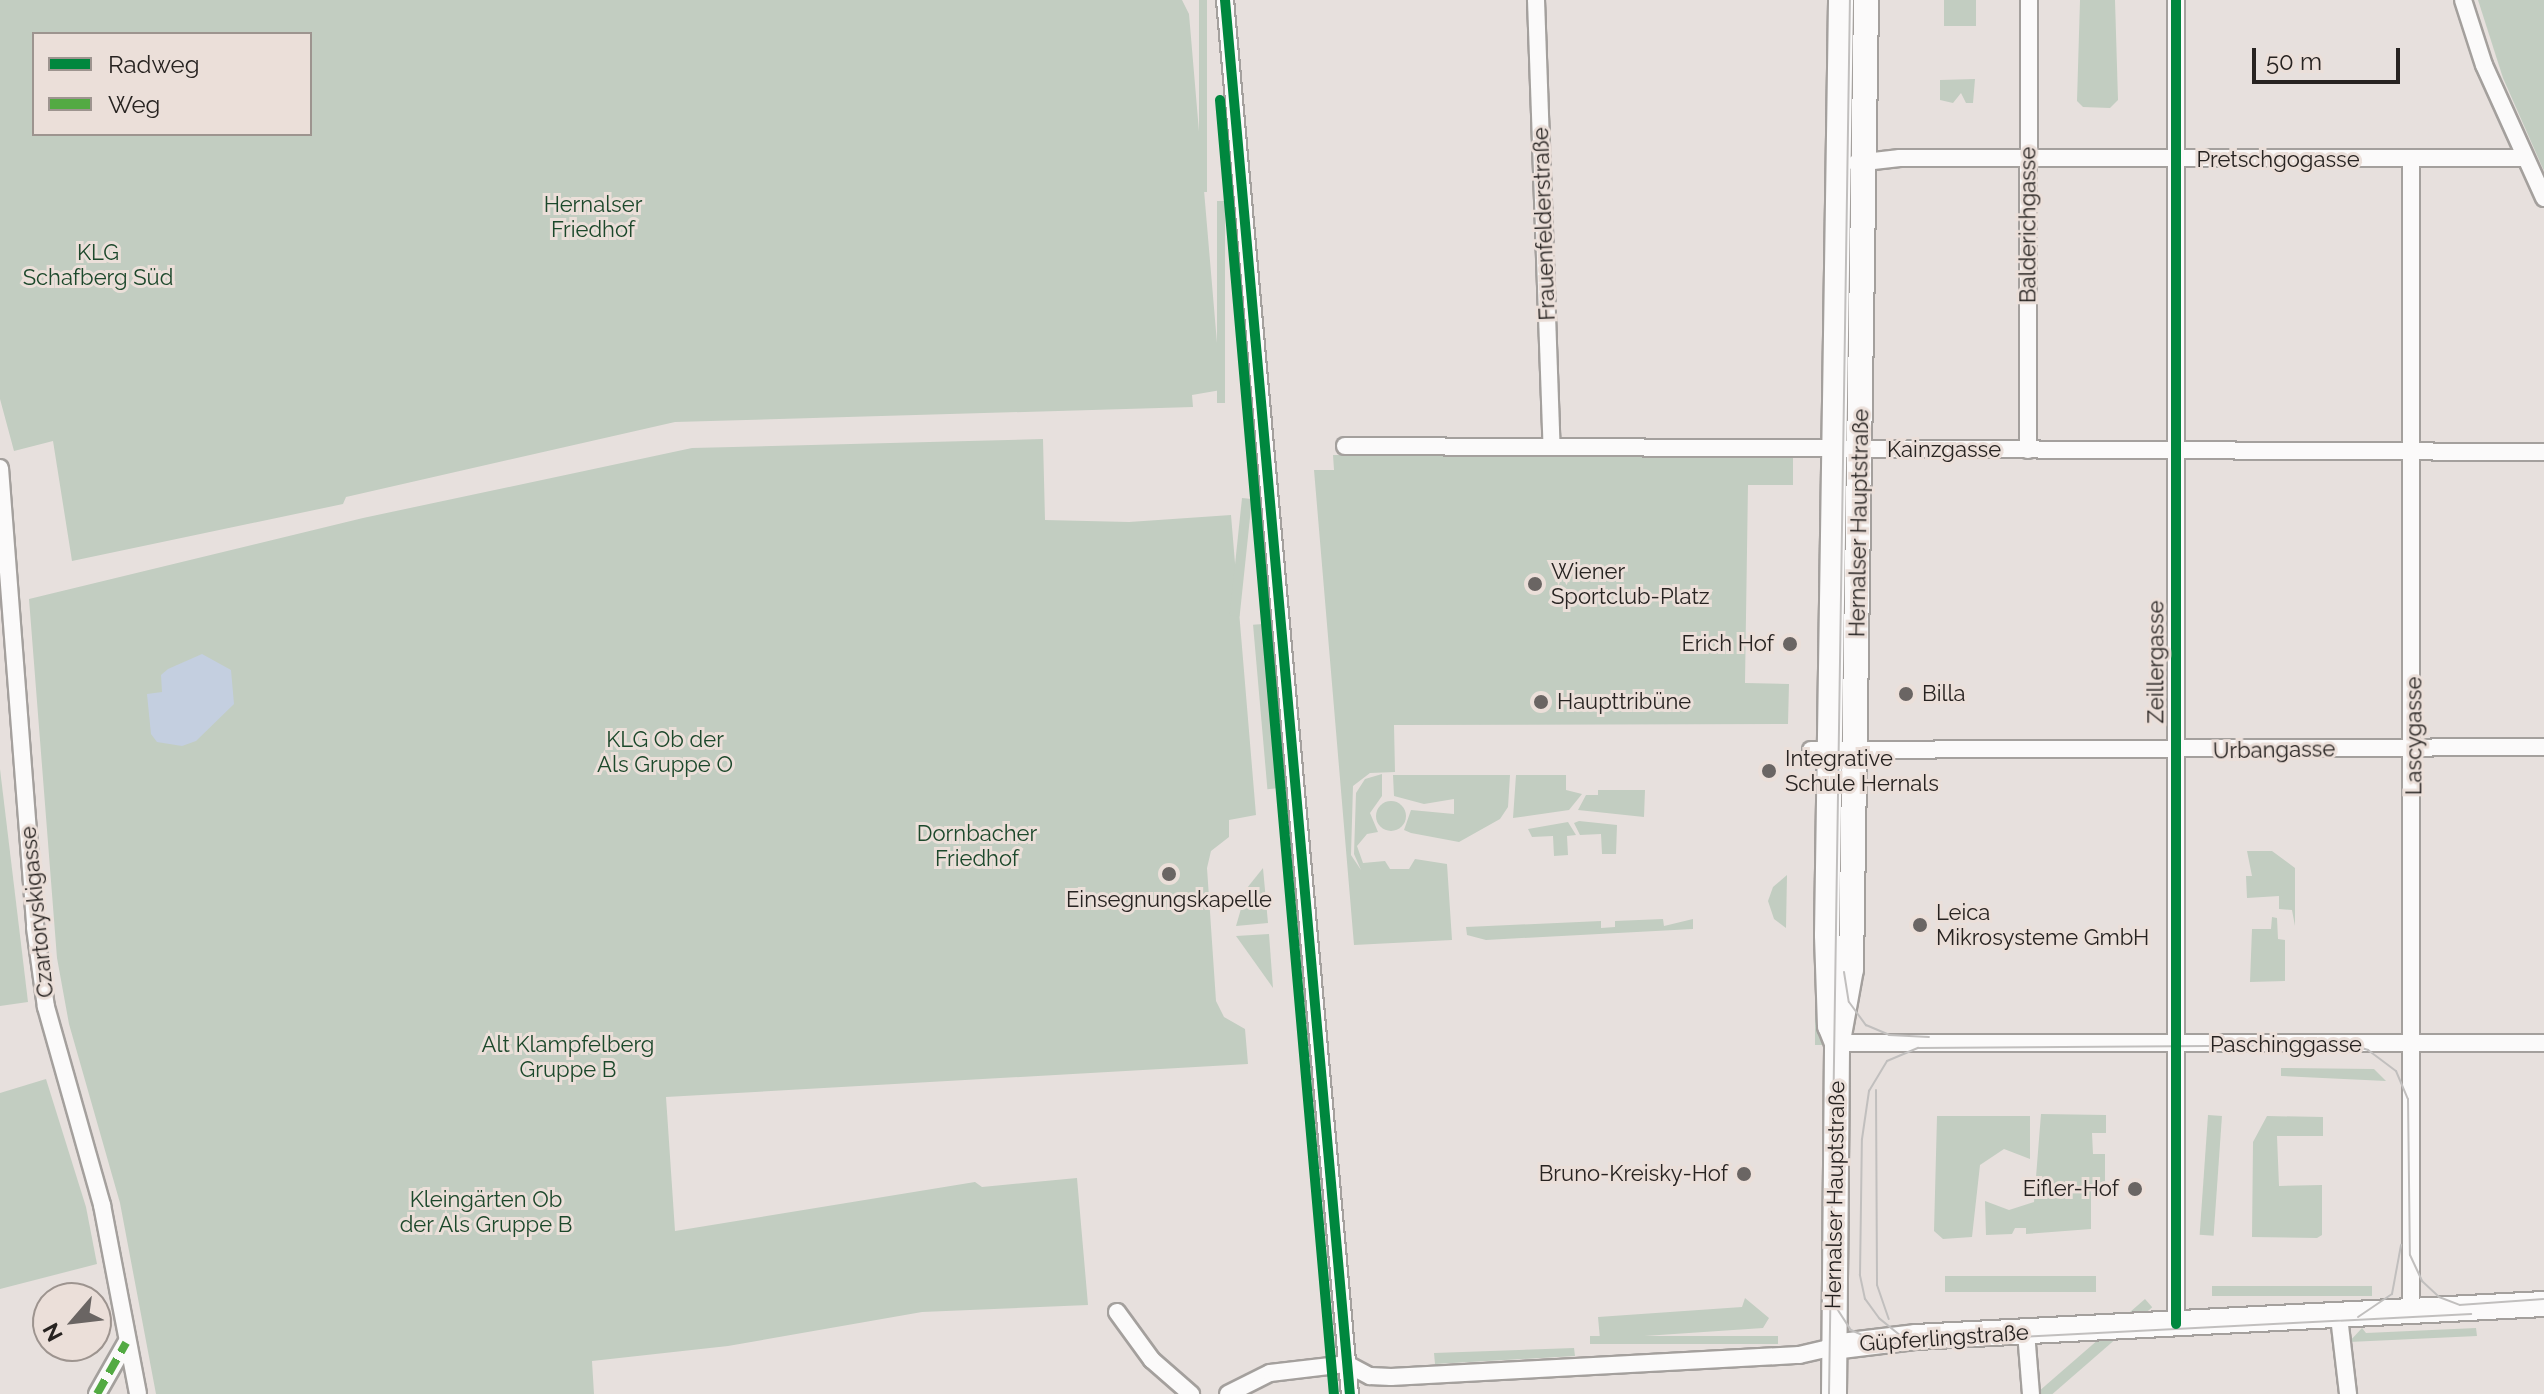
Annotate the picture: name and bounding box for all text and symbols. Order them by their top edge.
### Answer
legend [32,32,312,136]
scale bar [2256,32,2404,82]
text: 50 m [2266,47,2322,76]
text: Radweg [108,50,200,79]
text: Weg [108,90,160,119]
street label: Frauenfelderstraße [1527,127,1561,321]
street label: Balderichgasse [2015,147,2041,303]
street label: Pretschgogasse [2196,147,2360,173]
park label: Hernalser Friedhof [544,191,642,242]
park label: KLG Schafberg Süd [23,239,173,290]
street label: Hernalser Hauptstraße [1844,408,1874,638]
street label: Kainzgasse [1887,437,2001,463]
place label: Wiener Sportclub-Platz [1551,558,1710,610]
marker: Wiener Sportclub-Platz [1526,575,1544,593]
street label: Zeillergasse [2143,600,2169,724]
place label: Erich Hof [1681,631,1774,657]
marker: Erich Hof [1781,635,1799,653]
street label: Lascygasse [2401,677,2427,795]
place label: Billa [1922,681,1965,707]
marker: Billa [1897,685,1915,703]
place label: Haupttribüne [1557,689,1691,715]
marker: Haupttribüne [1532,693,1550,711]
park label: KLG Ob der Als Gruppe O [597,726,733,778]
street label: Urbangasse [2213,736,2335,764]
place label: Integrative Schule Hernals [1785,745,1939,796]
marker: Integrative Schule Hernals [1760,762,1778,780]
park label: Dornbacher Friedhof [917,820,1037,872]
street label: Czartoryskigasse [15,825,59,999]
marker: Einsegnungskapelle [1160,865,1178,883]
place label: Einsegnungskapelle [1066,887,1272,913]
place label: Leica Mikrosysteme GmbH [1936,899,2149,950]
marker: Leica Mikrosysteme GmbH [1911,916,1929,934]
park label: Alt Klampfelberg Gruppe B [482,1031,654,1082]
street label: Paschinggasse [2210,1032,2362,1058]
street label: Hernalser Hauptstraße [1820,1080,1850,1310]
place label: Bruno-Kreisky-Hof [1539,1161,1728,1187]
marker: Bruno-Kreisky-Hof [1735,1165,1753,1183]
place label: Eifler-Hof [2023,1176,2119,1202]
marker: Eifler-Hof [2126,1180,2144,1198]
park label: Kleingärten Ob der Als Gruppe B [399,1186,573,1238]
north arrow [32,1282,112,1362]
text: N [37,1319,68,1346]
street label: Güpferlingstraße [1858,1319,2030,1357]

